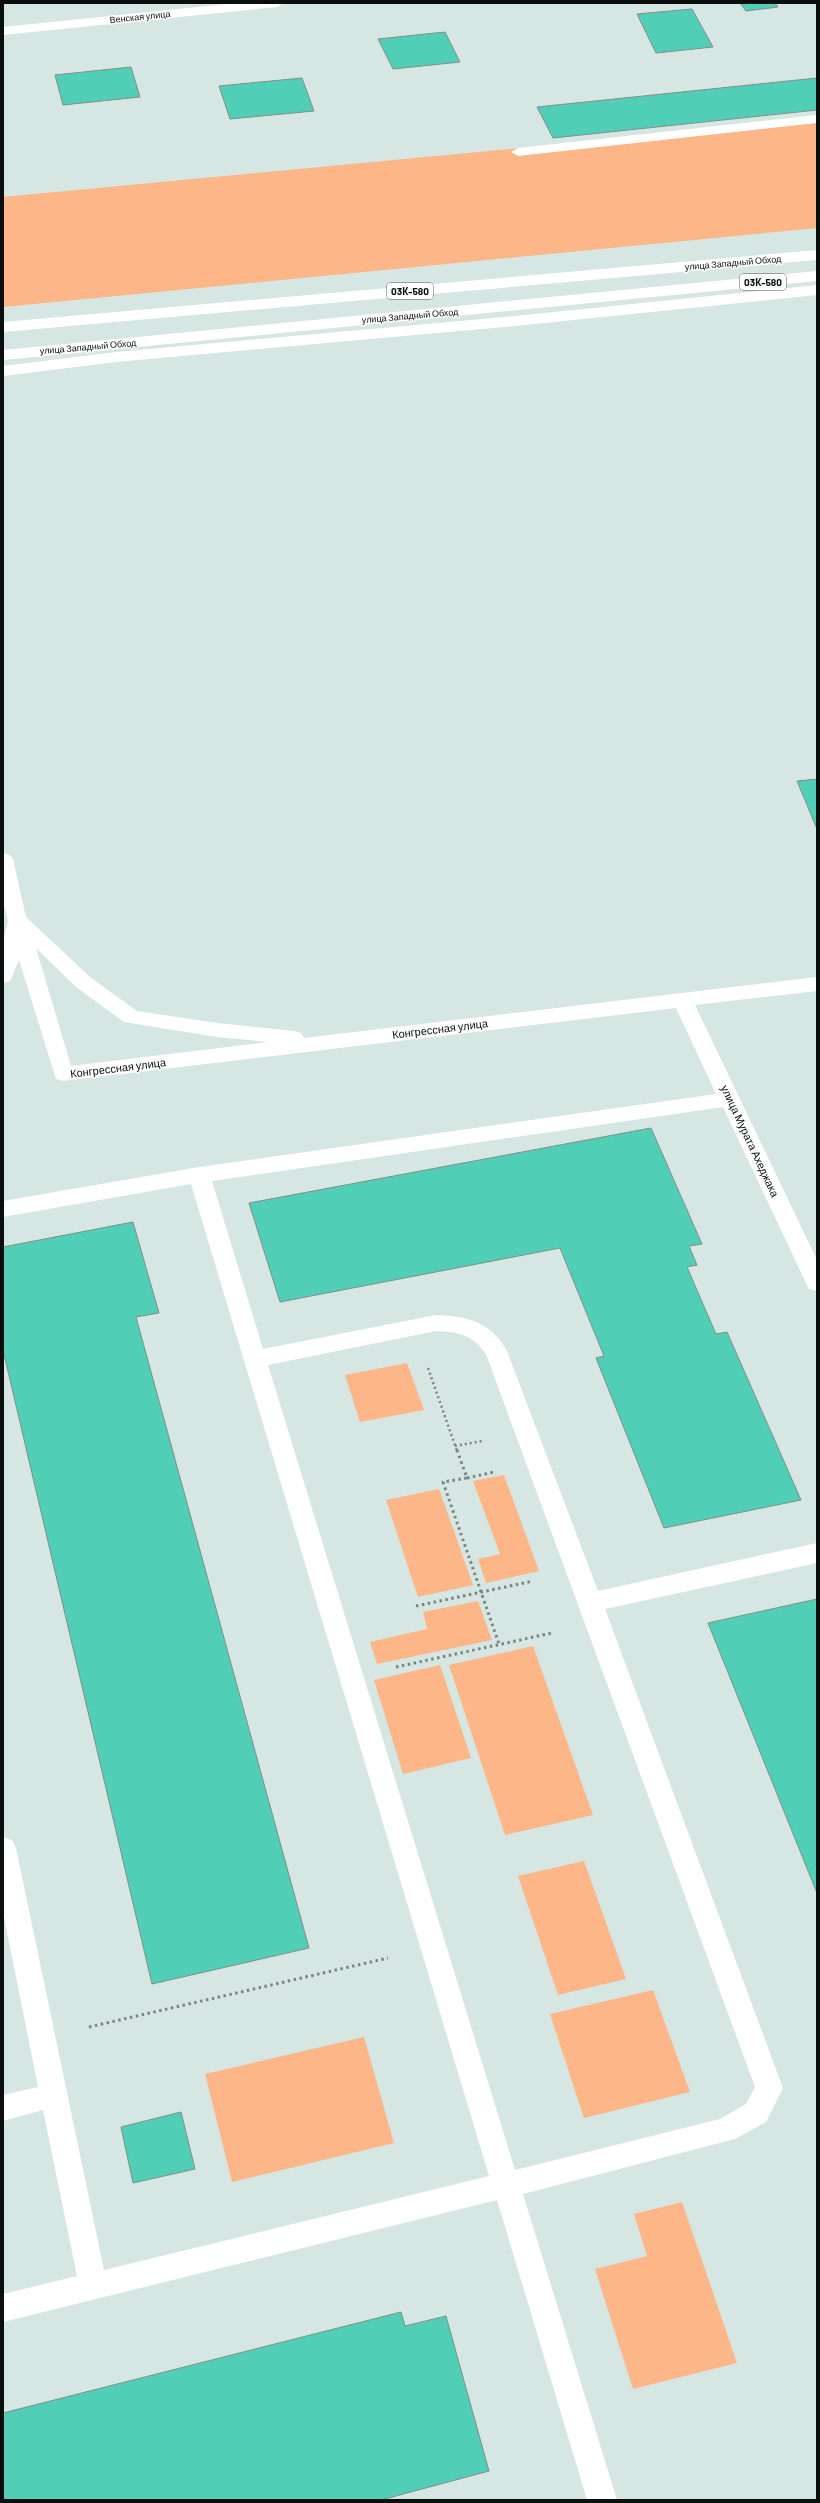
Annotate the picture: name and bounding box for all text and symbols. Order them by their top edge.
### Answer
street label: Венская улица [109,8,171,25]
street label: улица Западный Обход [684,253,782,272]
road number: 03К-580 [740,274,786,290]
road number: 03К-580 [387,283,433,299]
street label: улица Западный Обход [361,306,459,325]
street label: улица Западный Обход [39,337,137,356]
street label: Конгрессная улица [391,1016,489,1041]
street label: Конгрессная улица [69,1055,167,1080]
street label: улица Мурата Ахеджака [719,1083,782,1200]

